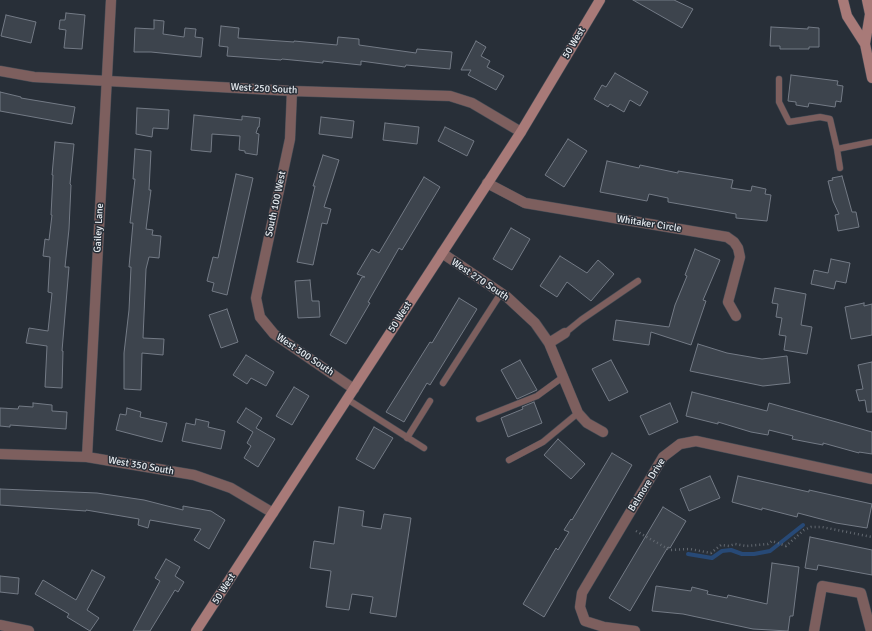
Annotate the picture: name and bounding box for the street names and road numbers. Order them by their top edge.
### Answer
street label: 50 West [560,25,588,61]
street label: West 250 South [230,81,298,97]
street label: South 100 West [263,170,289,238]
street label: Gailey Lane [92,203,106,253]
street label: Whitaker Circle [616,213,682,235]
street label: West 270 South [449,256,511,304]
street label: 50 West [386,299,414,335]
street label: West 300 South [274,331,336,379]
street label: West 350 South [107,454,175,478]
street label: Belmore Drive [626,456,668,514]
street label: 50 West [210,571,238,607]

